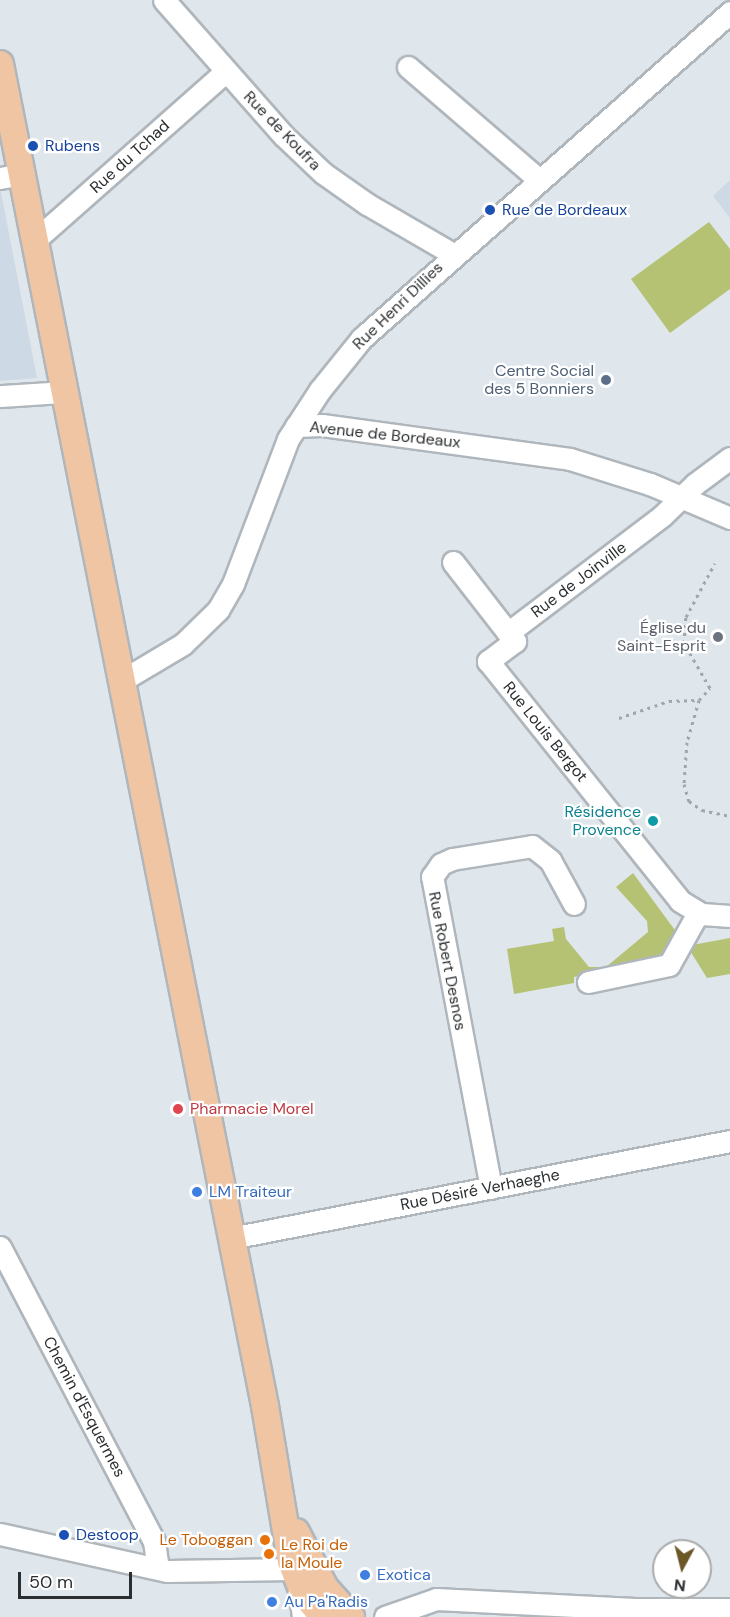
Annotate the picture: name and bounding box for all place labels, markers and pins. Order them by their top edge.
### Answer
place label: Rubens [45,136,100,156]
marker: Rubens [26,139,40,153]
place label: Rue de Bordeaux [502,200,627,220]
marker: Rue de Bordeaux [483,203,497,217]
place label: Centre Social des 5 Bonniers [484,361,594,399]
marker: Centre Social des 5 Bonniers [599,373,613,387]
place label: Église du Saint-Esprit [617,618,706,656]
marker: Église du Saint-Esprit [711,630,725,644]
place label: Résidence Provence [564,802,641,840]
marker: Résidence Provence [646,814,660,828]
place label: Pharmacie Morel [190,1099,314,1119]
marker: Pharmacie Morel [171,1102,185,1116]
place label: LM Traiteur [209,1182,292,1202]
marker: LM Traiteur [190,1185,204,1199]
place label: Destoop [76,1525,139,1545]
marker: Destoop [57,1528,71,1542]
place label: Le Toboggan [160,1530,253,1550]
marker: Le Toboggan [258,1533,272,1547]
place label: Le Roi de la Moule [281,1535,348,1573]
marker: Le Roi de la Moule [262,1547,276,1561]
place label: Exotica [377,1565,431,1585]
marker: Exotica [358,1568,372,1582]
place label: Au Pa'Radis [284,1592,368,1612]
marker: Au Pa'Radis [265,1595,279,1609]

